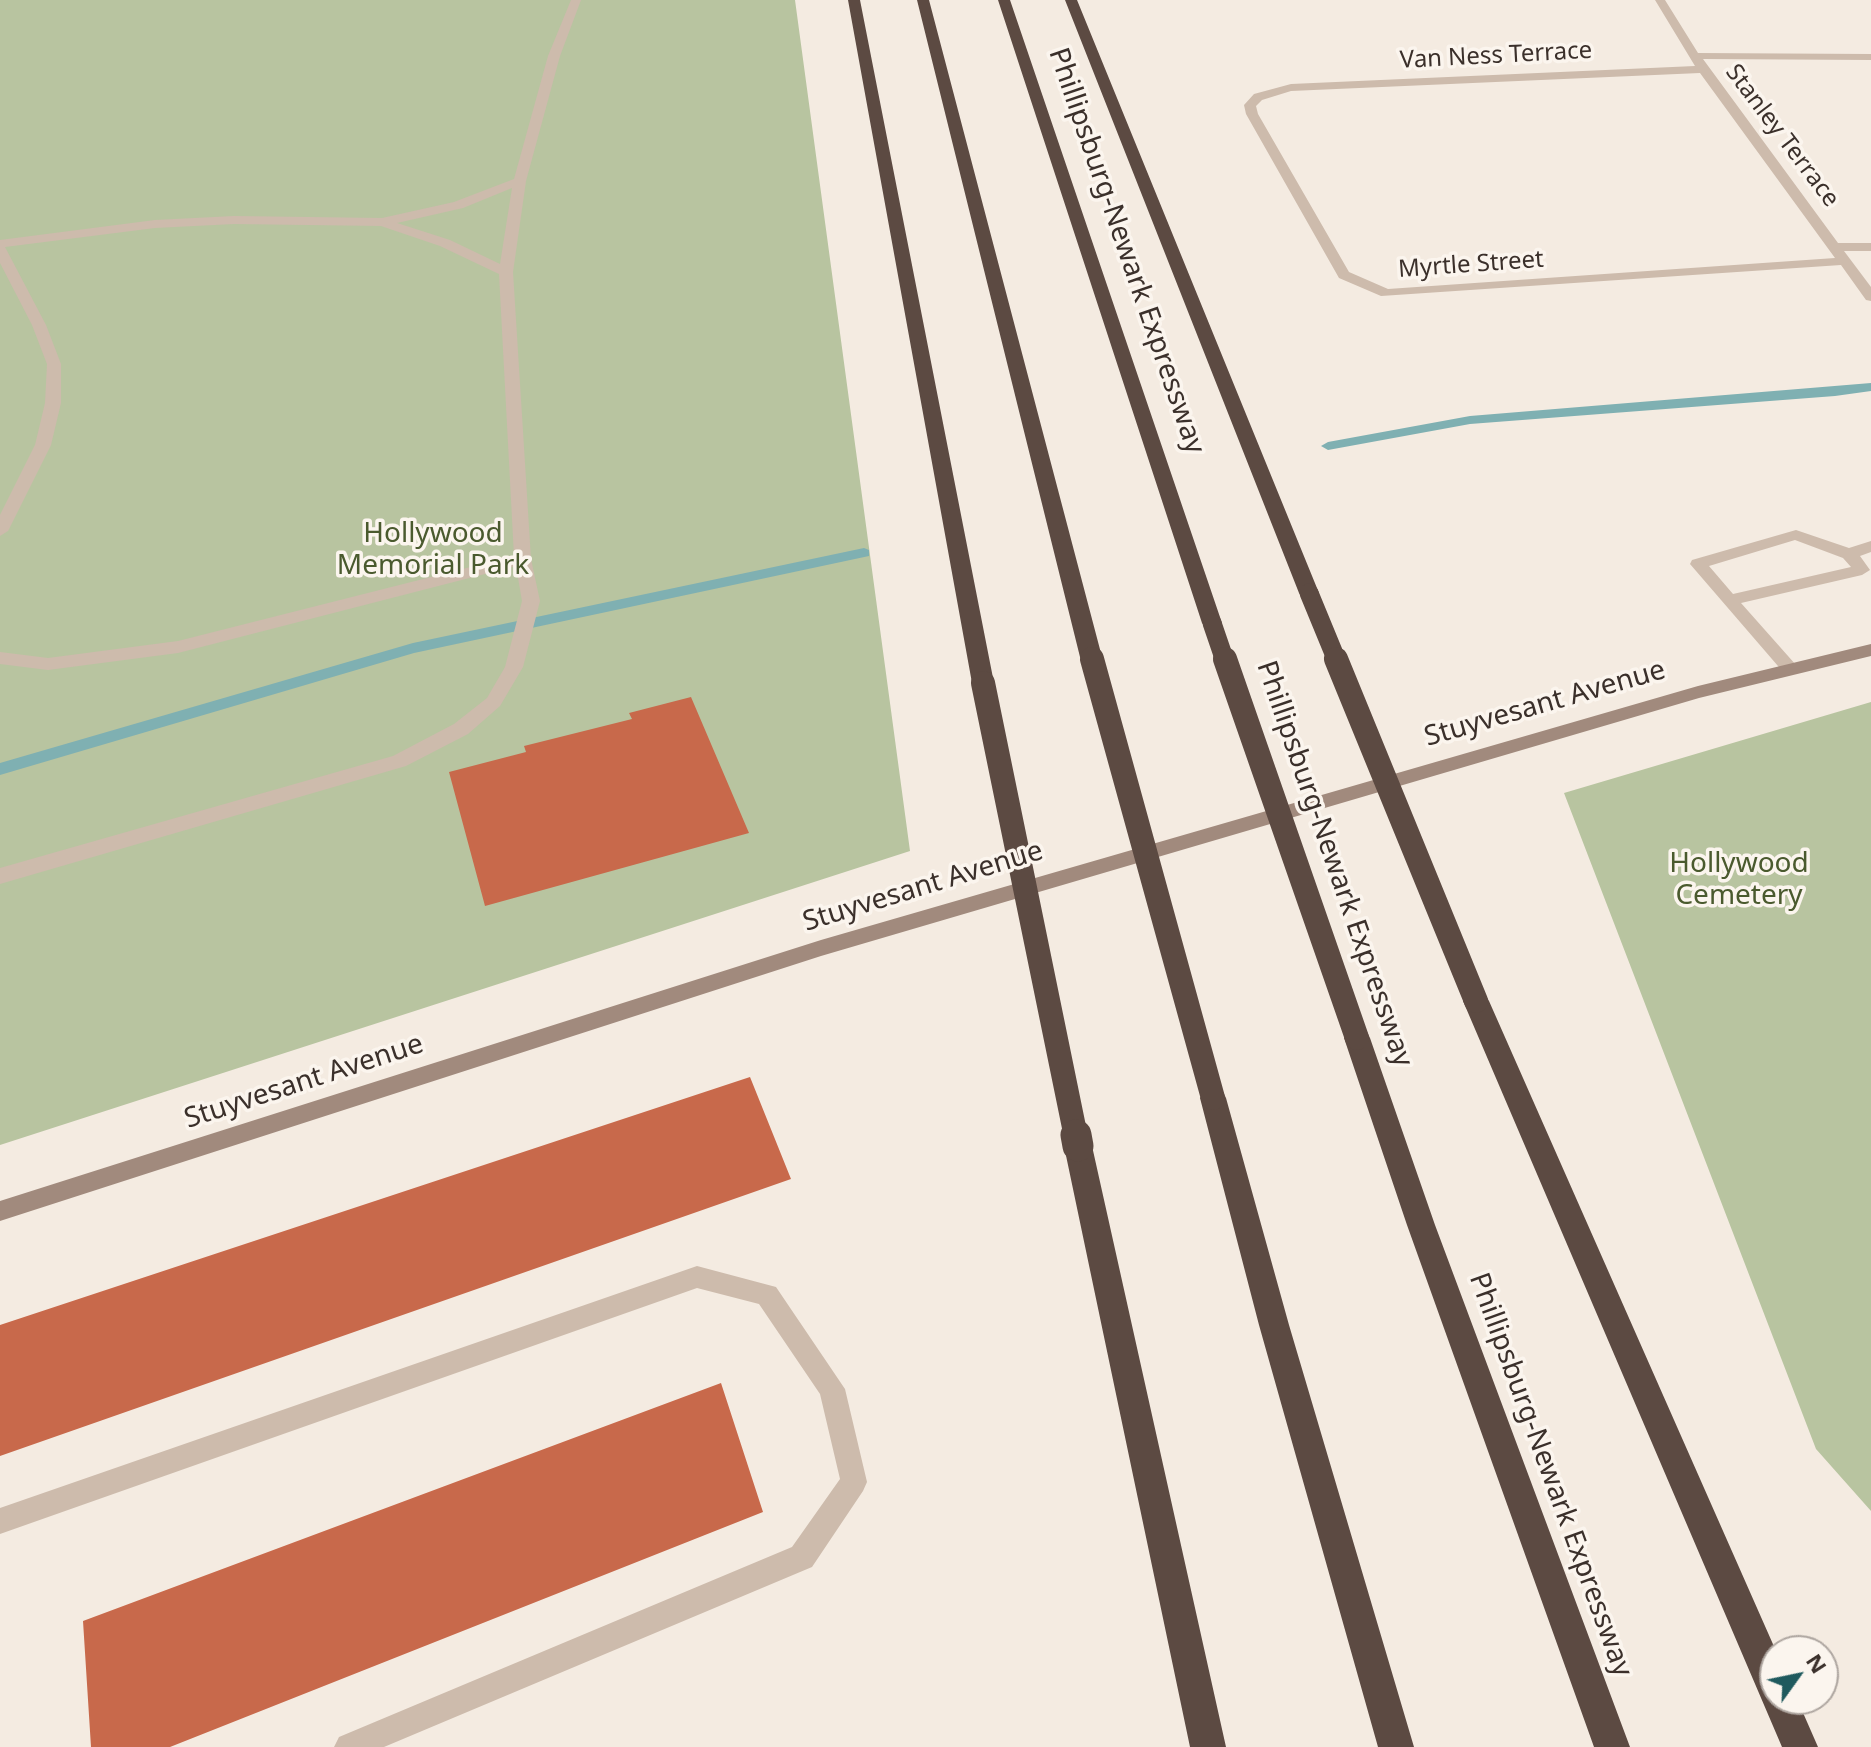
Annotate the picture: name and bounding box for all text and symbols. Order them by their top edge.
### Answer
street label: Van Ness Terrace [1399,37,1593,75]
street label: Phillipsburg-Newark Expressway [1041,44,1211,458]
street label: Stanley Terrace [1719,59,1845,213]
street label: Myrtle Street [1397,246,1545,284]
park label: Hollywood Memorial Park [337,517,529,583]
street label: Stuyvesant Avenue [1421,654,1669,754]
street label: Phillipsburg-Newark Expressway [1249,657,1419,1071]
street label: Stuyvesant Avenue [799,835,1047,939]
park label: Hollywood Cemetery [1669,847,1809,913]
street label: Stuyvesant Avenue [180,1028,428,1136]
street label: Phillipsburg-Newark Expressway [1461,1269,1639,1681]
north arrow [1759,1635,1839,1715]
text: N [1800,1647,1835,1679]

